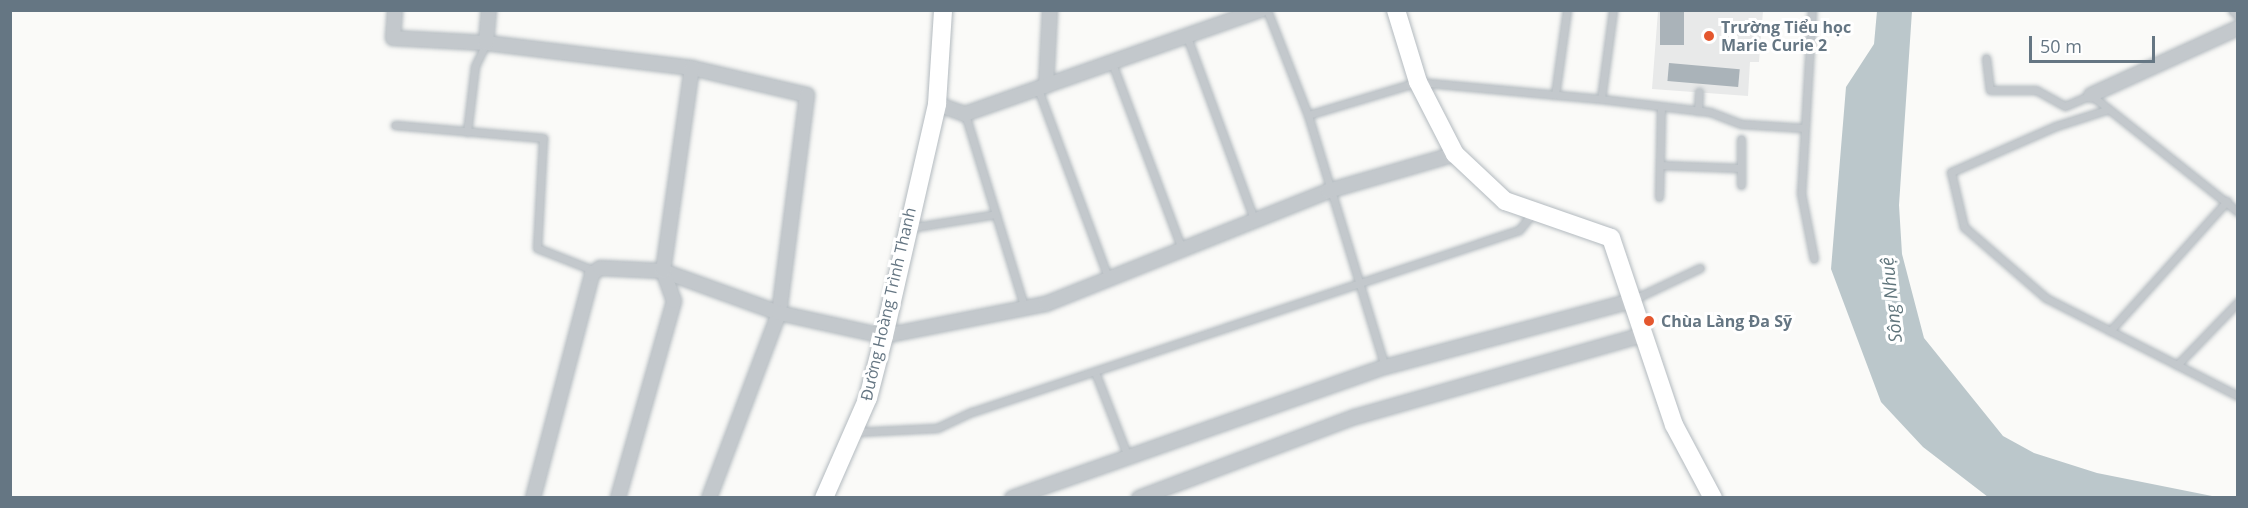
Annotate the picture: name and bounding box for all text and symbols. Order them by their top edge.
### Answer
place label: Trường Tiểu học Marie Curie 2 [1721,17,1851,55]
scale bar [2032,24,2158,62]
marker: Trường Tiểu học Marie Curie 2 [1702,29,1716,43]
text: 50 m [2040,34,2082,58]
street label: Đường Hoàng Trình Thanh [856,205,920,403]
water label: Sông Nhuệ [1876,256,1906,344]
place label: Chùa Làng Đa Sỹ [1661,311,1792,331]
marker: Chùa Làng Đa Sỹ [1642,314,1656,328]

